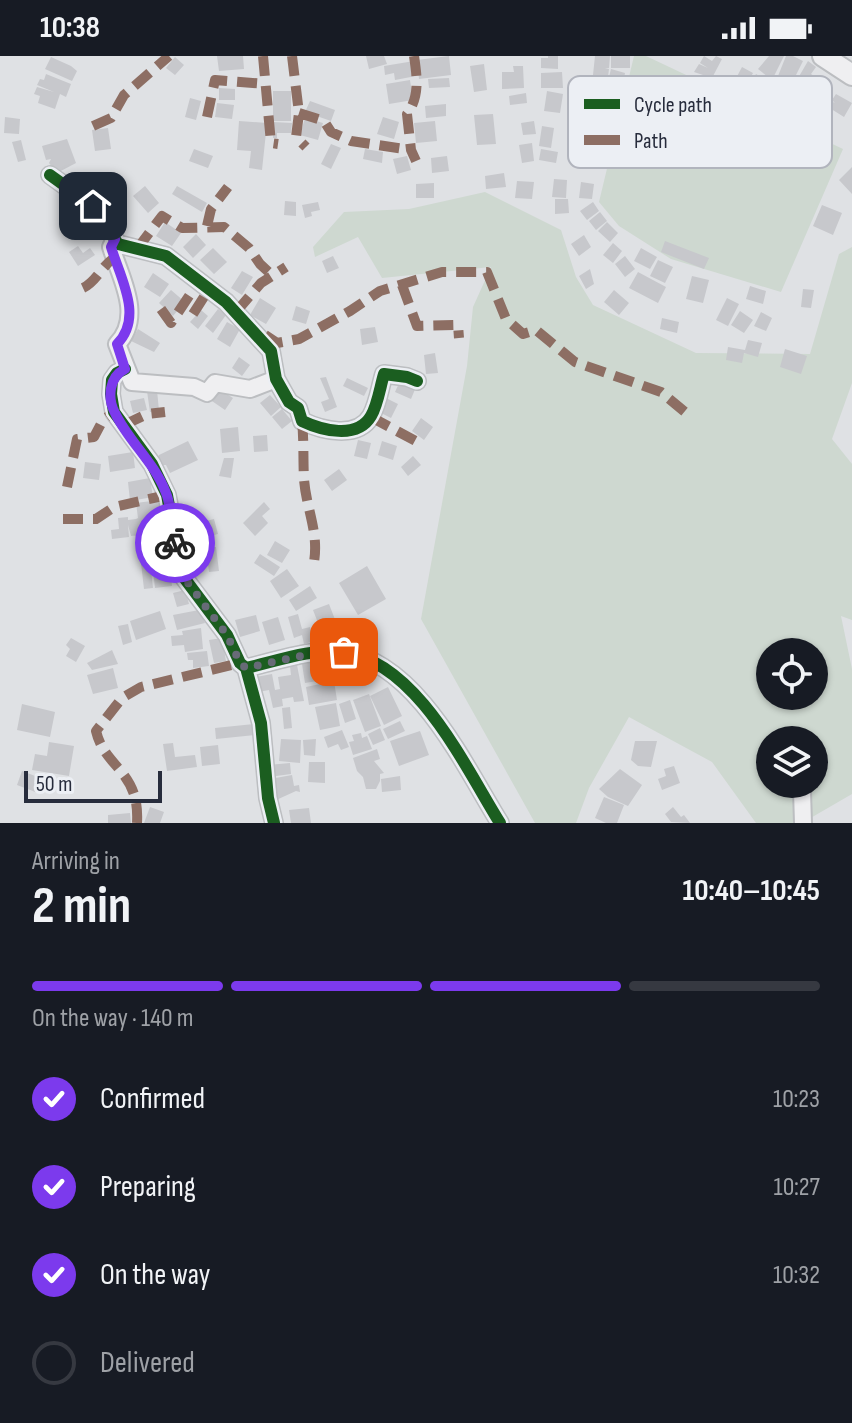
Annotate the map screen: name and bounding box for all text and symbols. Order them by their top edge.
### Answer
text: 10:38 [40,10,100,46]
legend [568,76,832,168]
text: Cycle path [634,92,712,119]
text: Path [634,128,668,155]
pin [59,172,127,240]
icon: home [71,184,115,228]
courier [135,503,215,583]
icon: bike [153,521,197,565]
pin [310,618,378,686]
icon: bag [322,630,366,674]
map controls [756,638,828,798]
button: locate [756,638,828,710]
button: layers [756,726,828,798]
scale bar [24,767,162,803]
text: 50 m [36,771,72,798]
text: Arriving in [32,846,120,877]
text: 10:40–10:45 [682,873,820,909]
text: 2 min [32,875,131,938]
text: On the way · 140 m [32,1003,194,1034]
icon: check [32,1077,76,1121]
text: Confirmed [100,1081,205,1117]
text: 10:23 [773,1084,820,1115]
icon: check [32,1165,76,1209]
text: Preparing [100,1169,196,1205]
text: 10:27 [774,1172,820,1203]
icon: check [32,1253,76,1297]
text: On the way [100,1257,210,1293]
text: 10:32 [773,1260,820,1291]
text: Delivered [100,1345,195,1381]

